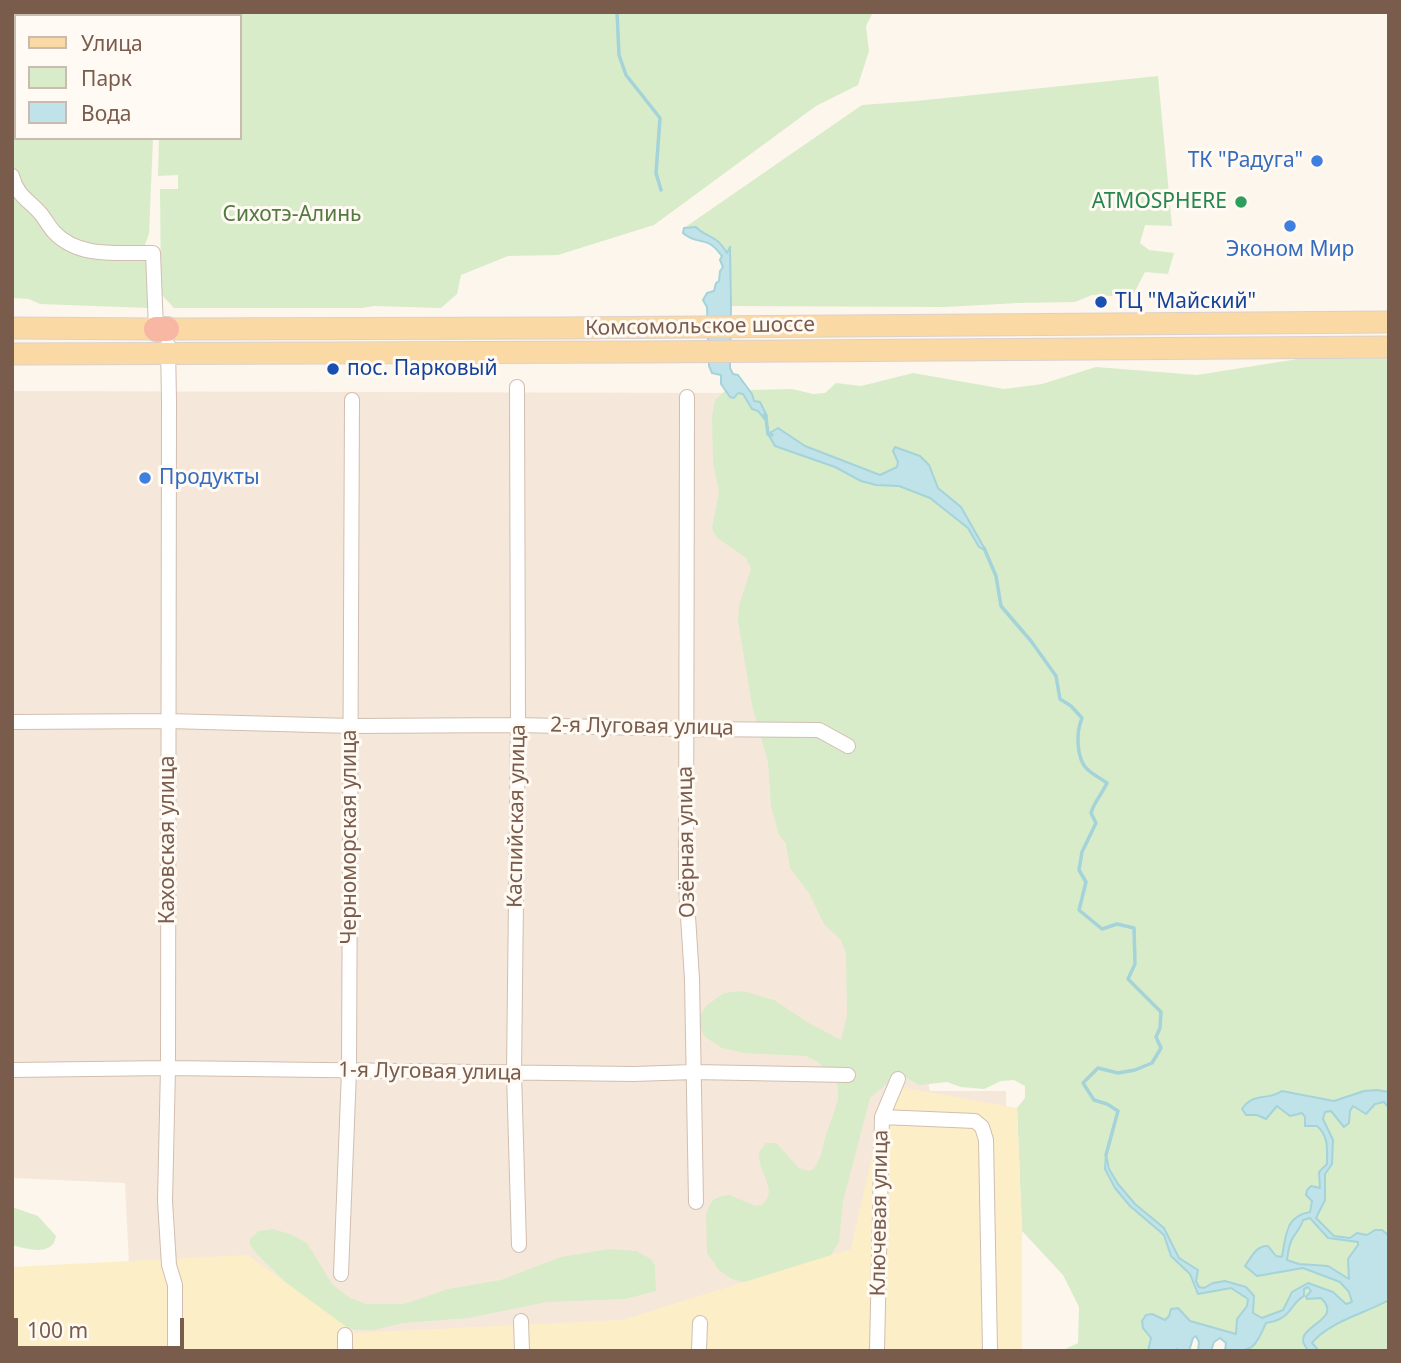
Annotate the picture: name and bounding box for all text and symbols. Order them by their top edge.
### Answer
legend [14,14,242,140]
text: Улица [81,29,143,57]
text: Парк [81,64,132,92]
text: Вода [81,99,131,127]
place label: ТК "Радуга" [1188,148,1303,174]
marker: ТК "Радуга" [1309,153,1325,169]
place label: ATMOSPHERE [1092,189,1227,215]
marker: ATMOSPHERE [1233,194,1249,210]
park label: Сихотэ-Алинь [222,202,362,228]
marker: Эконом Мир [1282,218,1298,234]
place label: Эконом Мир [1226,237,1354,263]
place label: ТЦ "Майский" [1115,289,1256,315]
marker: ТЦ "Майский" [1093,294,1109,310]
street label: Комсомольское шоссе [585,312,815,342]
place label: пос. Парковый [347,356,498,382]
marker: пос. Парковый [325,361,341,377]
place label: Продукты [159,465,260,491]
marker: Продукты [137,470,153,486]
street label: 2-я Луговая улица [550,713,734,741]
street label: Каспийская улица [503,724,531,908]
street label: Черноморская улица [337,729,363,945]
street label: Каховская улица [155,756,181,924]
street label: Озёрная улица [673,766,701,918]
street label: 1-я Луговая улица [338,1058,522,1086]
street label: Ключевая улица [866,1129,894,1297]
scale bar [18,1304,187,1348]
text: 100 m [27,1316,88,1344]

